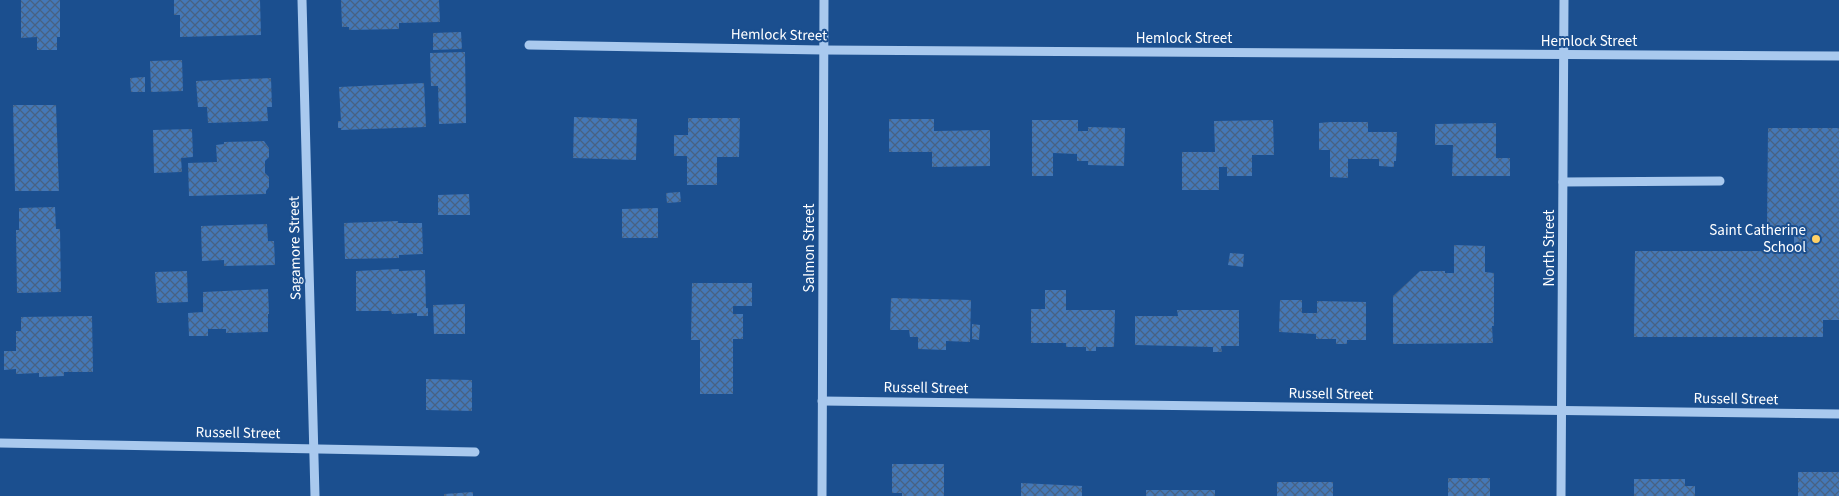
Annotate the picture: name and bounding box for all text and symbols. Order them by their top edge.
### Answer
street label: Hemlock Street [731,24,827,46]
street label: Hemlock Street [1136,28,1232,49]
street label: Hemlock Street [1541,31,1637,52]
street label: Sagamore Street [284,196,306,300]
street label: Salmon Street [799,204,820,292]
street label: North Street [1539,210,1560,286]
place label: Saint Catherine School [1709,220,1806,258]
marker: Saint Catherine School [1810,233,1822,245]
street label: Russell Street [883,377,969,399]
street label: Russell Street [1288,383,1374,405]
street label: Russell Street [1693,388,1779,410]
street label: Russell Street [195,422,281,444]

